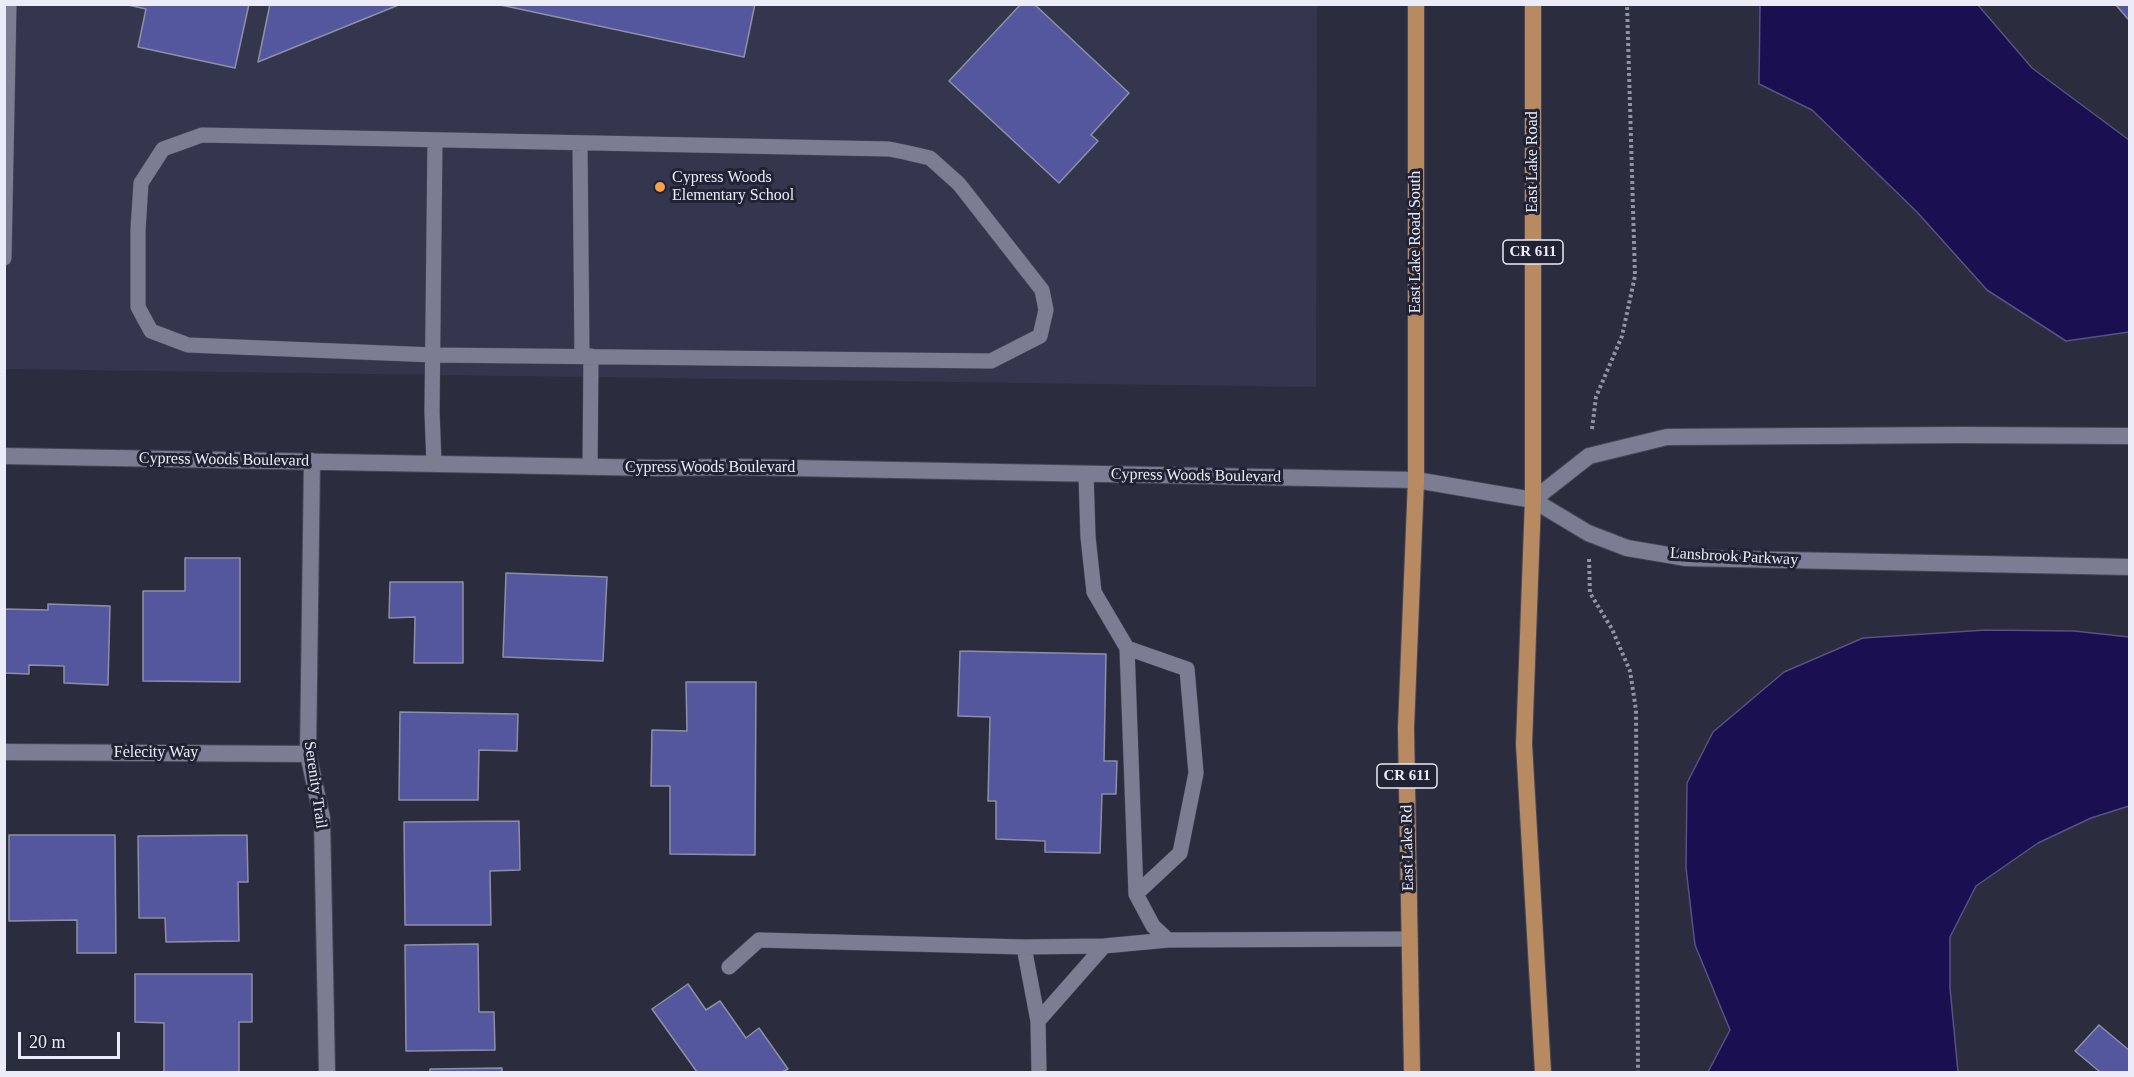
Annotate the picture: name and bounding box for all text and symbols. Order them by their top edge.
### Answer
street label: East Lake Road [1523,111,1543,213]
place label: Cypress Woods Elementary School [672,168,794,206]
street label: East Lake Road South [1406,171,1426,313]
marker: Cypress Woods Elementary School [653,180,667,194]
road number: CR 611 [1503,240,1563,264]
street label: Cypress Woods Boulevard [139,449,309,471]
street label: Cypress Woods Boulevard [625,458,795,478]
street label: Cypress Woods Boulevard [1111,465,1281,487]
street label: Lansbrook Parkway [1669,544,1799,570]
street label: Serenity Trail [299,740,331,830]
street label: Felecity Way [114,743,198,763]
road number: CR 611 [1377,764,1437,788]
street label: East Lake Rd [1398,805,1418,891]
scale bar [21,1020,123,1058]
text: 20 m [29,1032,66,1052]

